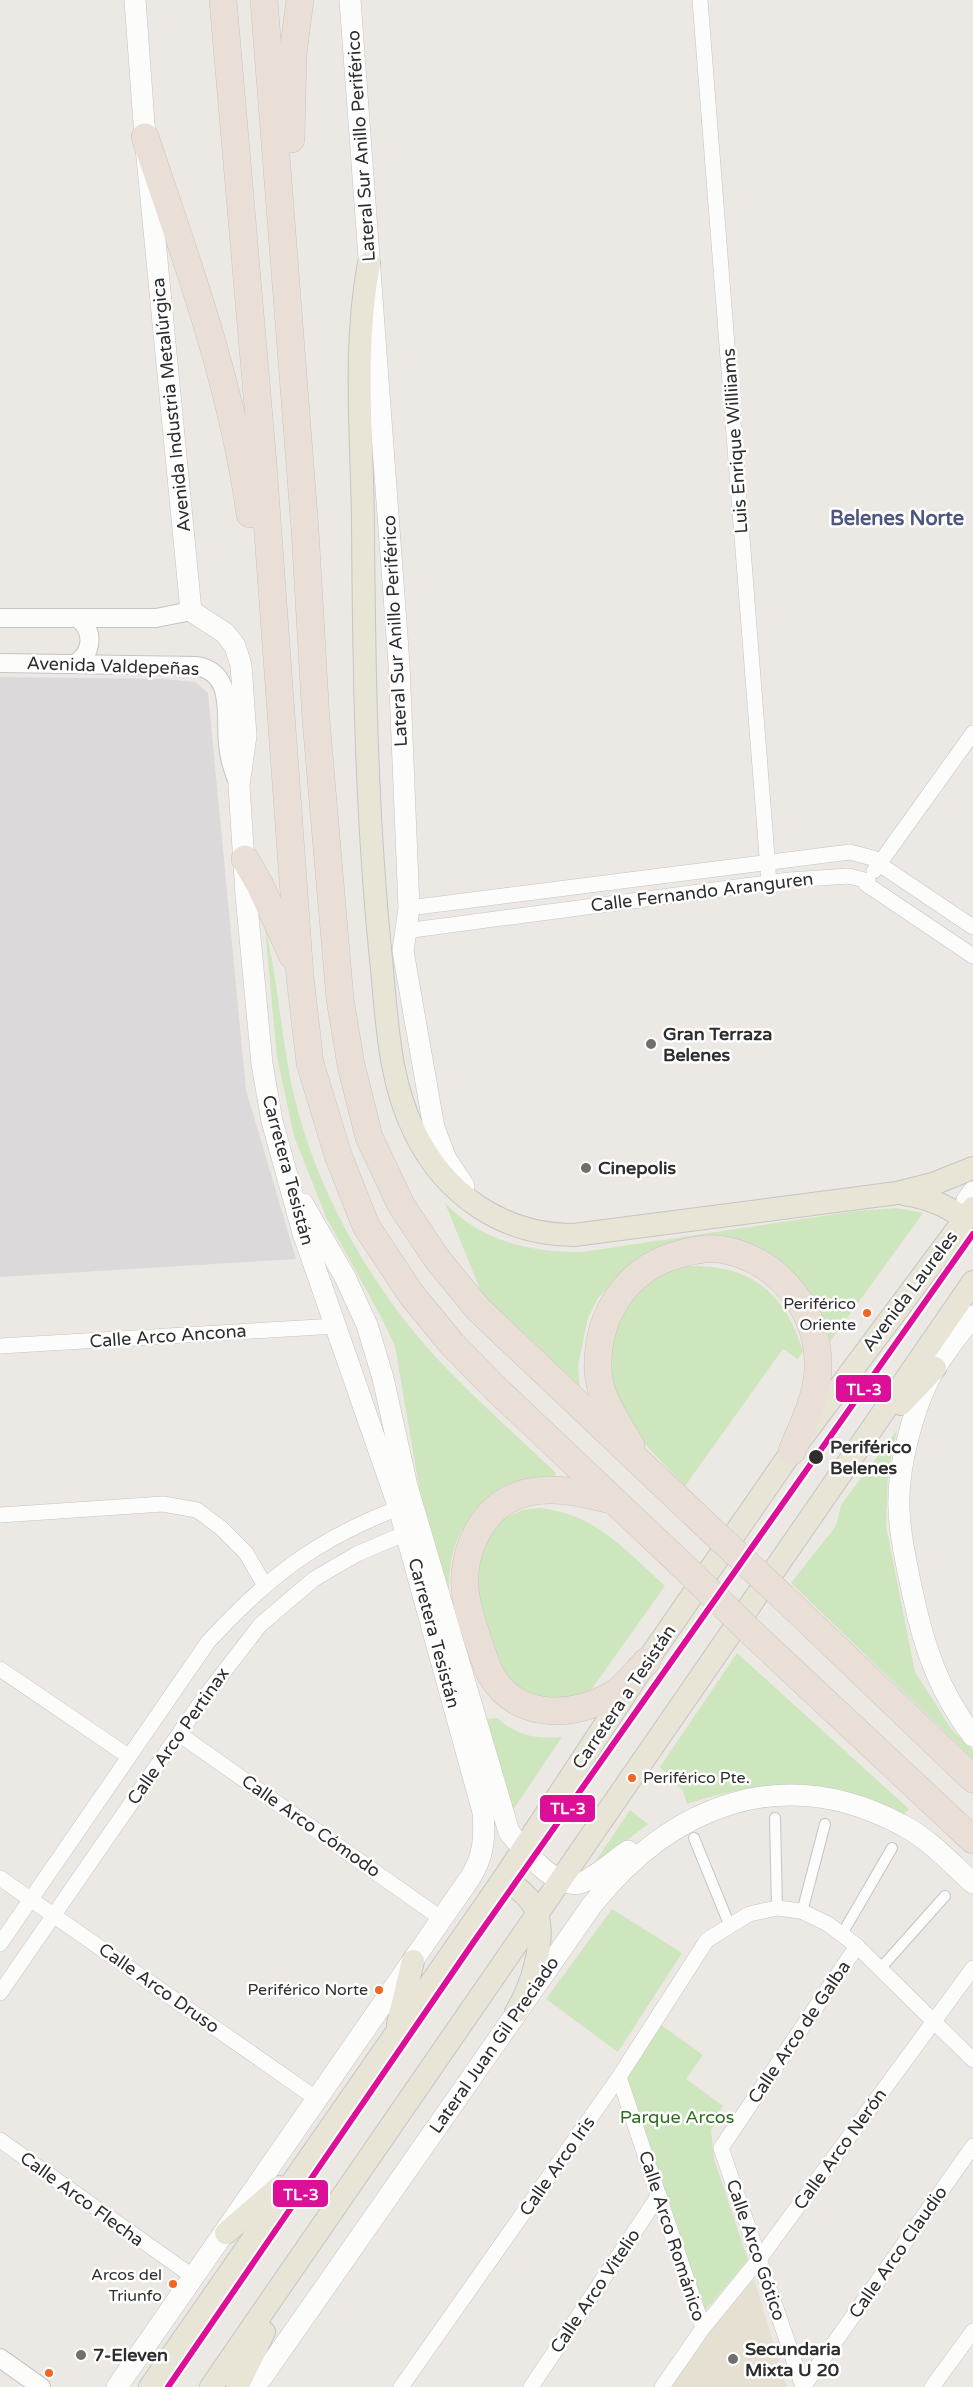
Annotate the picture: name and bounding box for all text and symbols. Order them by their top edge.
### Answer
street label: Lateral Sur Anillo Periférico [342,29,380,262]
street label: Avenida Industria Metalúrgica [147,277,195,533]
street label: Luis Enrique Williiams [718,348,752,534]
district label: Belenes Norte [830,507,964,531]
street label: Lateral Sur Anillo Periférico [378,515,412,747]
street label: Avenida Valdepeñas [26,652,200,680]
street label: Calle Fernando Aranguren [589,867,815,917]
place label: Gran Terraza Belenes [663,1023,772,1066]
marker: Gran Terraza Belenes [644,1037,658,1051]
street label: Carretera Tesistán [257,1092,319,1248]
place label: Cinepolis [598,1157,676,1179]
marker: Cinepolis [579,1161,593,1175]
street label: Avenida Laureles [857,1226,963,1356]
place label: Periférico Oriente [783,1294,856,1335]
marker: Periférico Oriente [861,1307,873,1319]
street label: Calle Arco Ancona [89,1320,247,1352]
line badge: TL-3 [835,1374,892,1403]
text: TL-3 [845,1380,882,1400]
place label: Periférico Belenes [830,1436,912,1479]
marker: Periférico Belenes [807,1448,825,1466]
street label: Carretera Tesistán [403,1555,465,1711]
street label: Carretera a Tesistán [568,1621,680,1773]
street label: Calle Arco Pertinax [122,1663,234,1809]
place label: Periférico Pte. [643,1768,750,1788]
street label: Calle Arco Cómodo [237,1770,385,1882]
marker: Periférico Pte. [626,1772,638,1784]
line badge: TL-3 [539,1794,596,1823]
text: TL-3 [549,1799,586,1819]
street label: Calle Arco Druso [94,1938,224,2038]
street label: Lateral Juan Gil Preciado [424,1952,564,2138]
street label: Calle Arco de Galba [743,1956,855,2108]
place label: Periférico Norte [248,1980,368,2000]
marker: Periférico Norte [373,1984,385,1996]
street label: Calle Arco Nerón [789,2084,891,2214]
park label: Parque Arcos [620,2106,734,2128]
street label: Calle Arco Iris [515,2112,599,2220]
street label: Calle Arco Flecha [16,2147,148,2251]
street label: Calle Arco Románico [634,2148,710,2324]
street label: Calle Arco Gótico [722,2177,790,2324]
line badge: TL-3 [272,2179,329,2208]
street label: Calle Arco Claudio [844,2182,952,2322]
text: TL-3 [282,2185,319,2205]
street label: Calle Arco Vitelio [545,2225,645,2357]
place label: Arcos del Triunfo [91,2265,162,2306]
marker: Arcos del Triunfo [167,2278,179,2290]
place label: Secundaria Mixta U 20 [745,2338,841,2381]
place label: 7-Eleven [93,2344,168,2366]
marker: 7-Eleven [74,2348,88,2362]
marker: Secundaria Mixta U 20 [726,2352,740,2366]
unlabelled marker [43,2367,55,2379]

